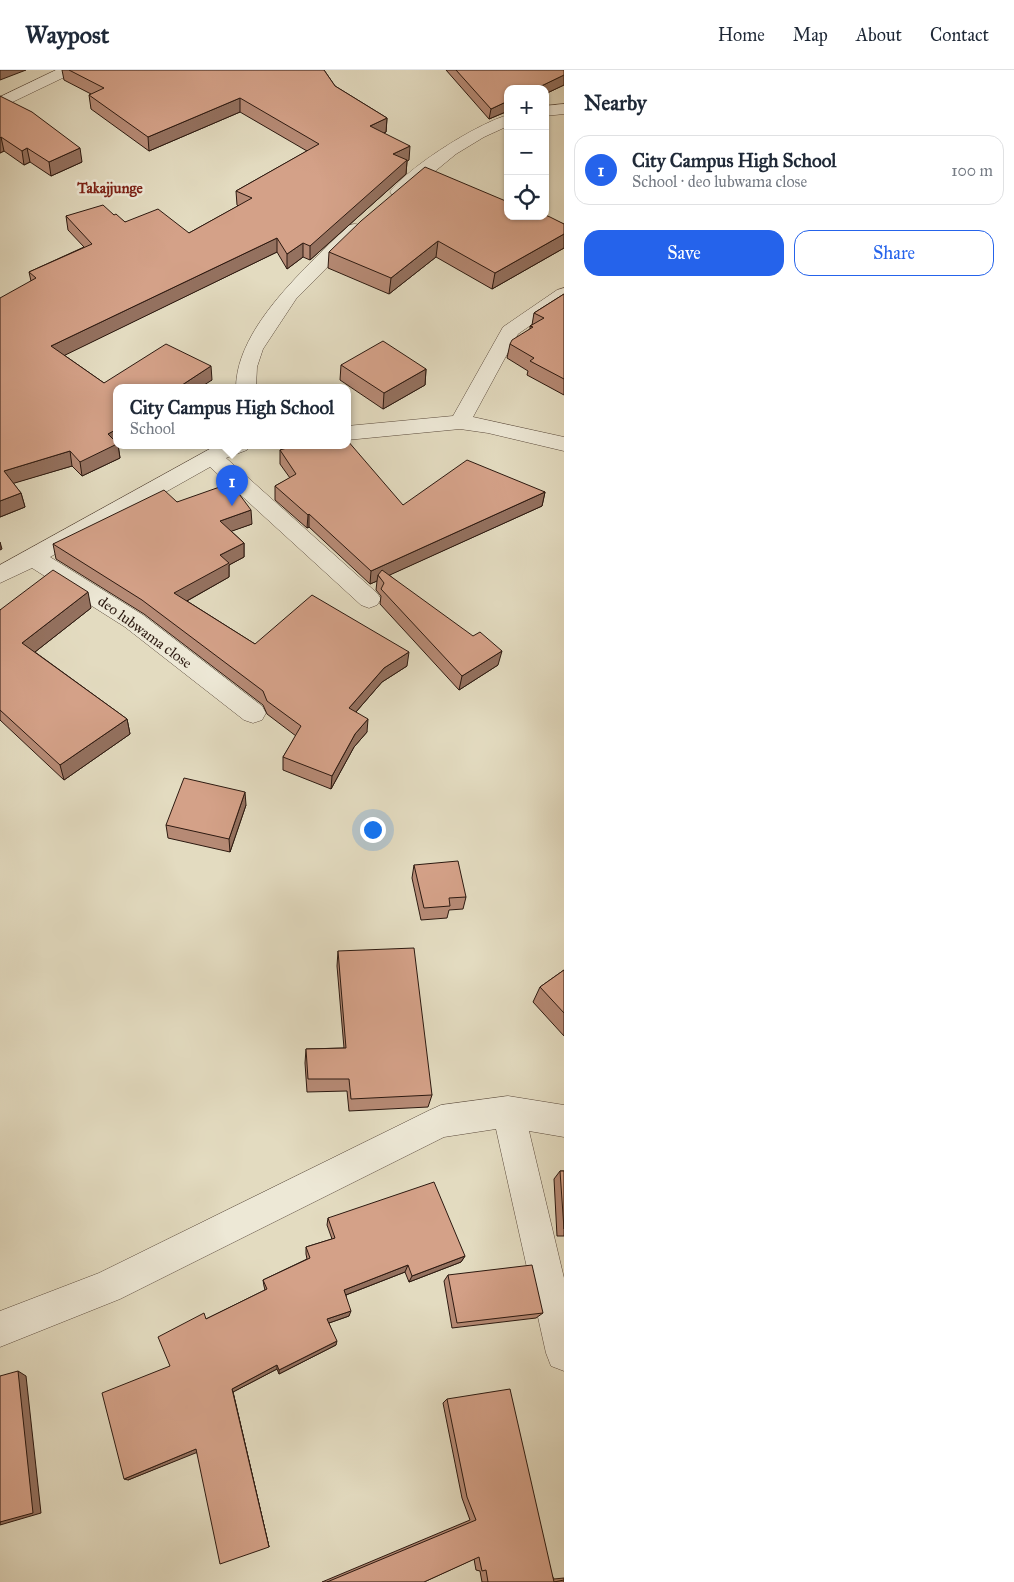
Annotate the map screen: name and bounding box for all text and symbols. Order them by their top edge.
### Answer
text: Waypost [25,20,109,50]
text: Home [718,24,765,46]
text: Map [793,24,828,46]
text: About [856,24,902,46]
text: Contact [930,24,989,46]
map controls [504,85,549,220]
button: + [504,85,549,130]
text: Nearby [584,90,647,116]
button: − [504,130,549,175]
text: City Campus High School [632,149,837,172]
text: 1 [598,161,604,180]
text: 100 m [951,161,993,180]
text: School · deo lubwama close [632,172,807,191]
button: locate [504,175,549,220]
district label: Takajjunge [76,179,144,198]
button: Save [584,230,784,276]
button: Share [794,230,994,276]
popup [113,384,351,449]
text: City Campus High School [130,396,334,419]
text: School [130,419,175,438]
pin: 1 [216,465,248,506]
street label: deo lubwama close [94,592,196,672]
your location [360,817,386,843]

